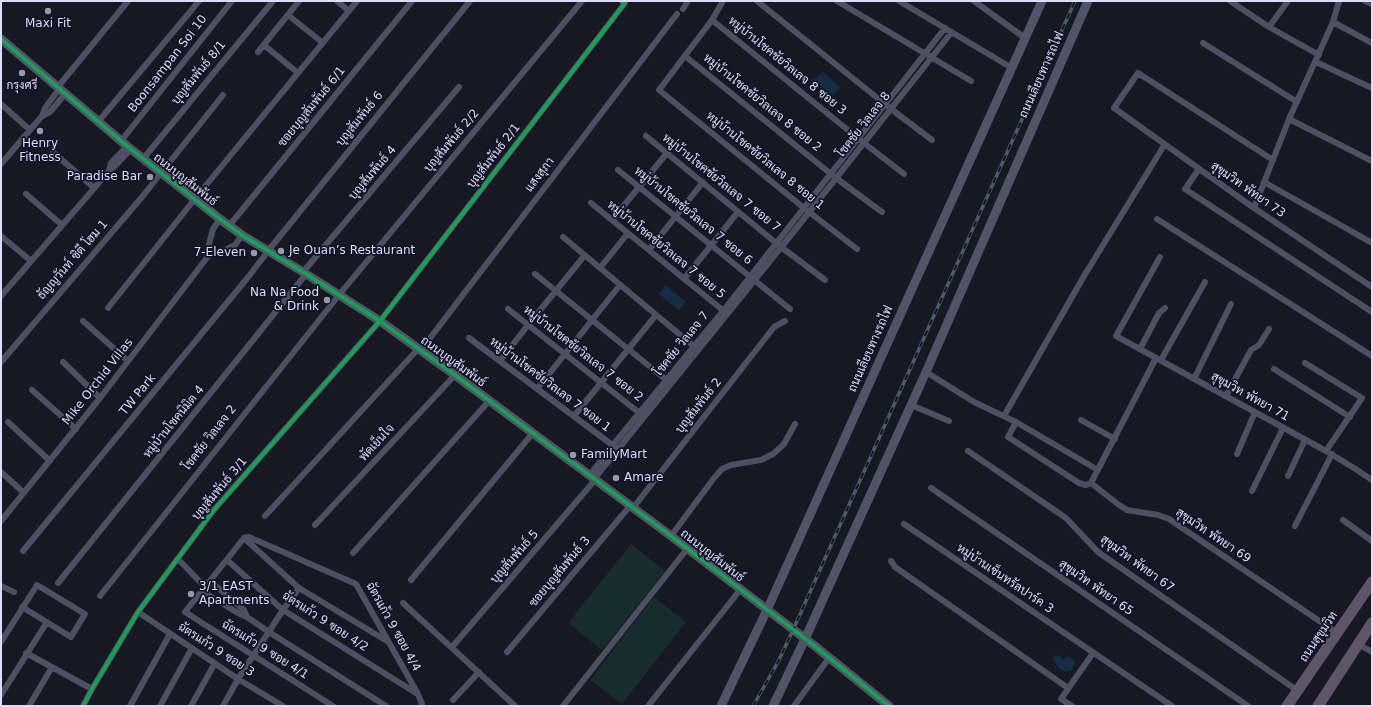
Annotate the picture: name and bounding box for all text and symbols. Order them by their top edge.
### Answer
marker: Maxi Fit [43,6,53,16]
street label: Boonsampan Soi 10 [126,12,210,116]
street label: หมู่บ้านโชคชัยวิลเลจ 8 ซอย 3 [725,14,849,118]
place label: Maxi Fit [25,17,71,31]
street label: ถนนเลียบทางรถไฟ [1017,30,1067,120]
street label: บุญสัมพันธ์ 8/1 [169,38,229,108]
street label: หมู่บ้านโชคชัยวิลเลจ 8 ซอย 2 [700,51,824,155]
street label: ซอยบุญสัมพันธ์ 6/1 [275,64,349,150]
marker: กรุงศรี [17,68,27,78]
place label: กรุงศรี [6,79,38,93]
street label: บุญสัมพันธ์ 6 [334,89,386,149]
street label: โชคชัย วิลเลจ 8 [834,89,894,161]
street label: บุญสัมพันธ์ 2/2 [421,107,483,175]
street label: หมู่บ้านโชคชัยวิลเลจ 8 ซอย 1 [703,109,827,213]
street label: บุญสัมพันธ์ 2/1 [464,121,524,191]
marker: Henry Fitness [35,126,45,136]
street label: หมู่บ้านโชคชัยวิลเลจ 7 ซอย 7 [659,131,783,235]
place label: Henry Fitness [19,137,61,165]
street label: บุญสัมพันธ์ 4 [346,143,400,203]
street label: ถนนบุญสัมพันธ์ [150,151,220,209]
street label: แสงสุภา [522,155,558,195]
street label: สุขุมวิท พัทยา 73 [1208,159,1288,221]
street label: หมู่บ้านโชคชัยวิลเลจ 7 ซอย 6 [631,164,755,268]
place label: Paradise Bar [67,170,142,184]
marker: Paradise Bar [145,172,155,182]
street label: หมู่บ้านโชคชัยวิลเลจ 7 ซอย 5 [604,198,728,302]
street label: ธัญญวันท์ ซิตี โฮม 1 [35,217,111,303]
place label: Je Ouan’s Restaurant [289,244,415,258]
place label: 7-Eleven [194,246,246,260]
marker: Je Ouan’s Restaurant [276,246,286,256]
marker: 7-Eleven [249,248,259,258]
place label: Na Na Food & Drink [250,286,319,314]
marker: Na Na Food & Drink [322,295,332,305]
street label: หมู่บ้านโชคชัยวิลเลจ 7 ซอย 2 [520,303,646,405]
street label: ถนนเลียบทางรถไฟ [846,304,896,394]
street label: โชคชัย วิลเลจ 7 [652,309,712,379]
street label: ถนนบุญสัมพันธ์ [418,334,488,390]
street label: หมู่บ้านโชคชัยวิลเลจ 7 ซอย 1 [487,335,613,435]
street label: Mike Orchid Villas [60,336,136,428]
street label: สุขุมวิท พัทยา 71 [1208,369,1292,425]
street label: TW Park [117,371,159,419]
street label: บุญสัมพันธ์ 2 [673,375,725,437]
street label: หมู่บ้านโชคนิมิต 4 [140,383,208,461]
street label: โชคชัย วิลเลจ 2 [180,402,240,474]
street label: พัดเย็นใจ [356,422,398,464]
place label: FamilyMart [581,448,647,462]
marker: FamilyMart [568,450,578,460]
street label: บุญสัมพันธ์ 3/1 [189,455,251,523]
place label: Amare [624,471,663,485]
marker: Amare [611,473,621,483]
street label: สุขุมวิท พัทยา 69 [1173,506,1253,566]
street label: บุญสัมพันธ์ 5 [488,527,542,587]
street label: ถนนบุญสัมพันธ์ [677,527,747,585]
street label: สุขุมวิท พัทยา 67 [1097,532,1177,596]
street label: ซอยบุญสัมพันธ์ 3 [526,534,594,610]
street label: หมู่บ้านเซ็นทรัลปาร์ค 3 [954,541,1056,617]
street label: สุขุมวิท พัทยา 65 [1056,557,1136,619]
place label: 3/1 EAST Apartments [199,580,269,608]
street label: ฉัตรแก้ว 9 ซอย 4/4 [363,580,423,674]
marker: 3/1 EAST Apartments [186,589,196,599]
street label: ฉัตรแก้ว 9 ซอย 4/2 [279,589,371,655]
street label: ถนนสุขุมวิท [1297,609,1341,665]
street label: ฉัตรแก้ว 9 ซอย 4/1 [219,617,311,683]
street label: ฉัตรแก้ว 9 ซอย 3 [175,620,257,680]

